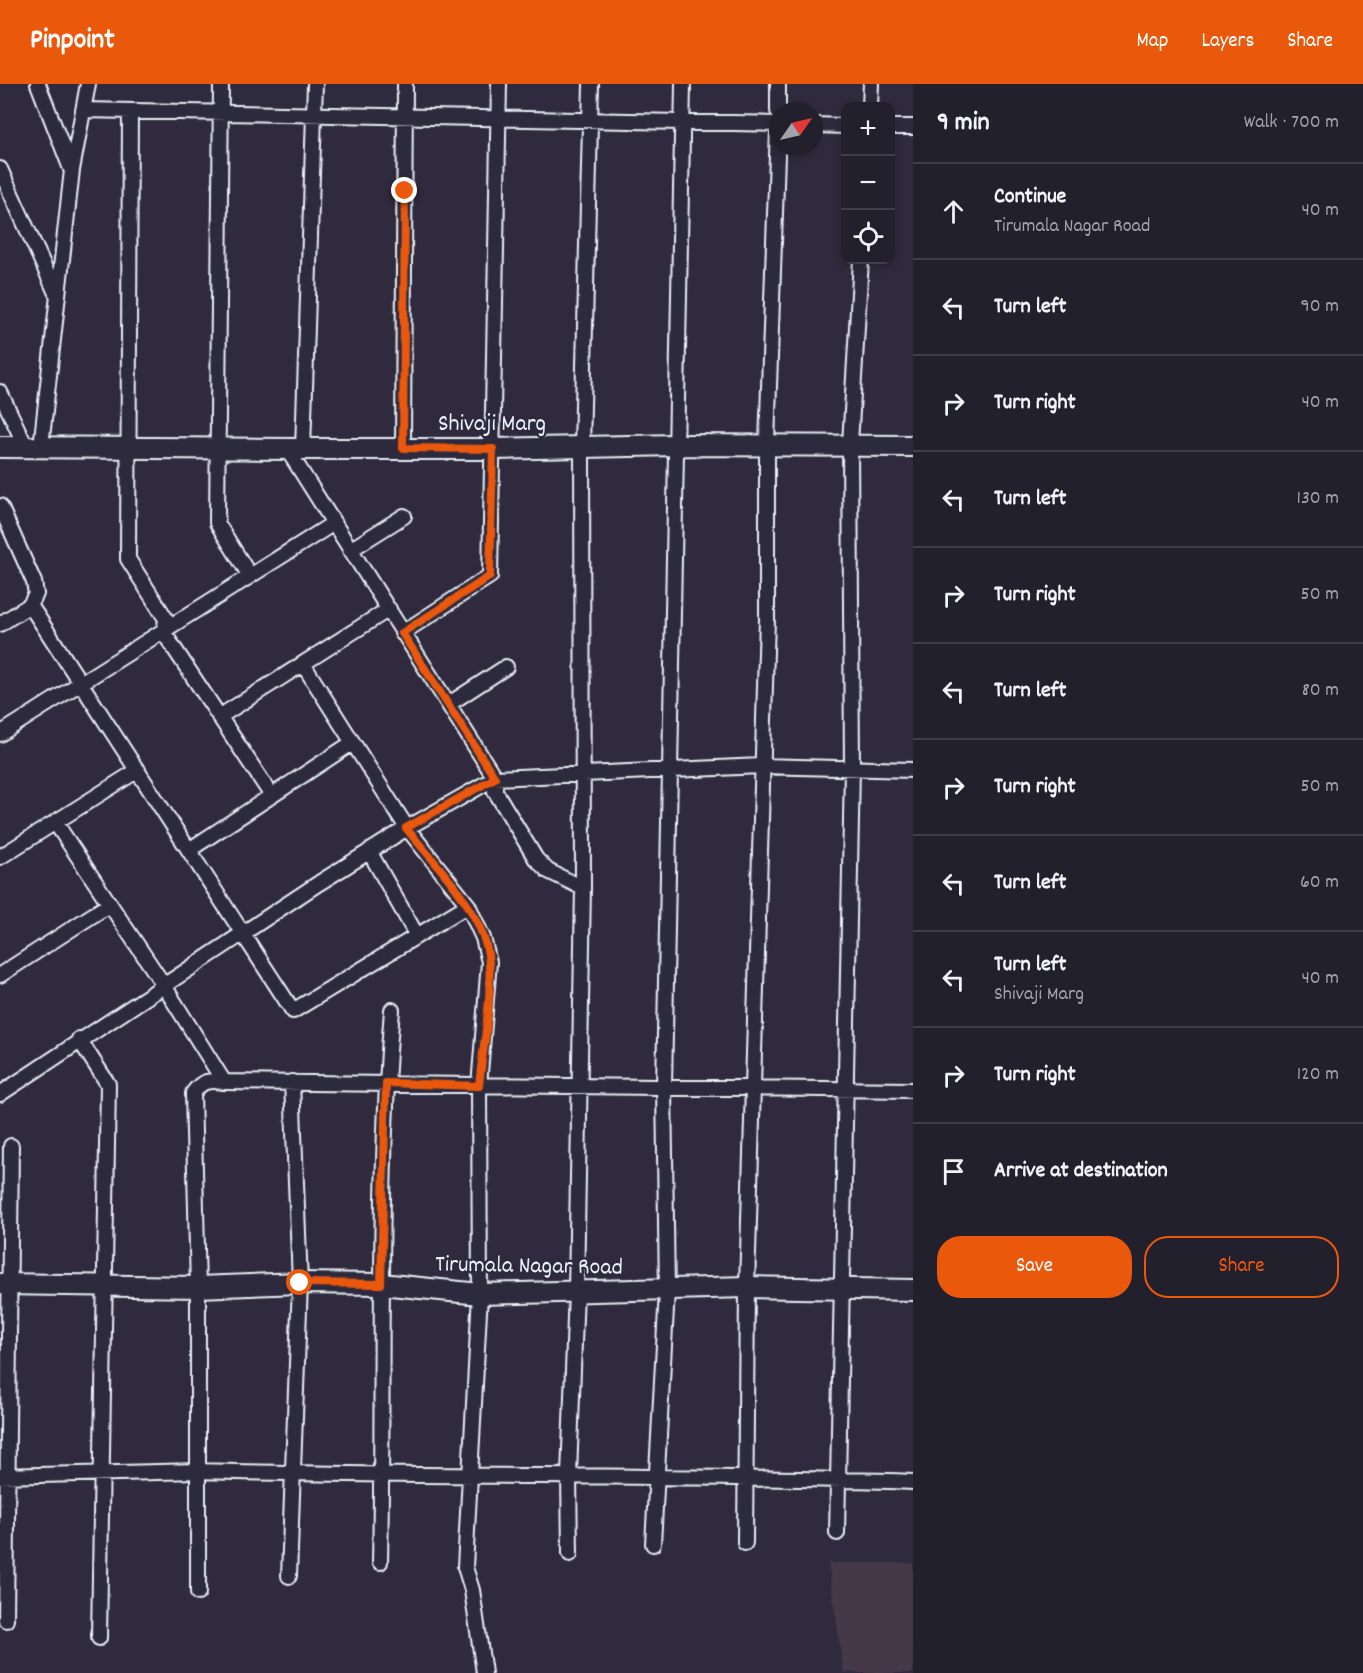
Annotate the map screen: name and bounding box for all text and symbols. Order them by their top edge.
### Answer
text: Pinpoint [30,22,115,62]
text: Map [1137,27,1168,57]
text: Layers [1201,27,1254,57]
text: Share [1287,27,1333,57]
north arrow [769,102,823,156]
map controls [841,102,895,264]
button: + [841,102,895,156]
text: 9 min [937,105,990,142]
text: Walk · 700 m [1244,109,1339,137]
button: − [841,156,895,210]
route end [391,177,417,203]
text: Continue [994,182,1066,213]
icon: ahead [937,195,970,228]
text: 40 m [1301,197,1339,225]
button: locate [841,210,895,264]
text: Tirumala Nagar Road [994,213,1150,241]
icon: left [937,291,970,324]
text: Turn left [994,292,1066,323]
text: 90 m [1301,293,1339,321]
icon: right [937,387,970,420]
text: Turn right [994,388,1076,419]
text: 40 m [1301,389,1339,417]
street label: Shivaji Marg [438,408,546,442]
icon: left [937,483,970,516]
text: Turn left [994,484,1066,515]
text: 130 m [1297,485,1339,513]
icon: right [937,579,970,612]
text: Turn right [994,580,1076,611]
text: 50 m [1301,581,1339,609]
icon: left [937,675,970,708]
text: Turn left [994,676,1066,707]
text: 80 m [1302,677,1339,705]
icon: right [937,771,970,804]
text: Turn right [994,772,1076,803]
text: 50 m [1301,773,1339,801]
icon: left [937,867,970,900]
text: Turn left [994,868,1066,899]
text: 60 m [1300,869,1339,897]
text: Turn left [994,950,1066,981]
icon: left [937,963,970,996]
text: 40 m [1301,965,1339,993]
text: Shivaji Marg [994,981,1084,1009]
icon: right [937,1059,970,1092]
text: Turn right [994,1060,1076,1091]
text: 120 m [1297,1061,1339,1089]
icon: arrive [937,1155,970,1188]
text: Arrive at destination [994,1156,1168,1187]
button: Save [937,1236,1132,1298]
button: Share [1144,1236,1339,1298]
street label: Tirumala Nagar Road [435,1248,623,1286]
route start [286,1269,312,1295]

